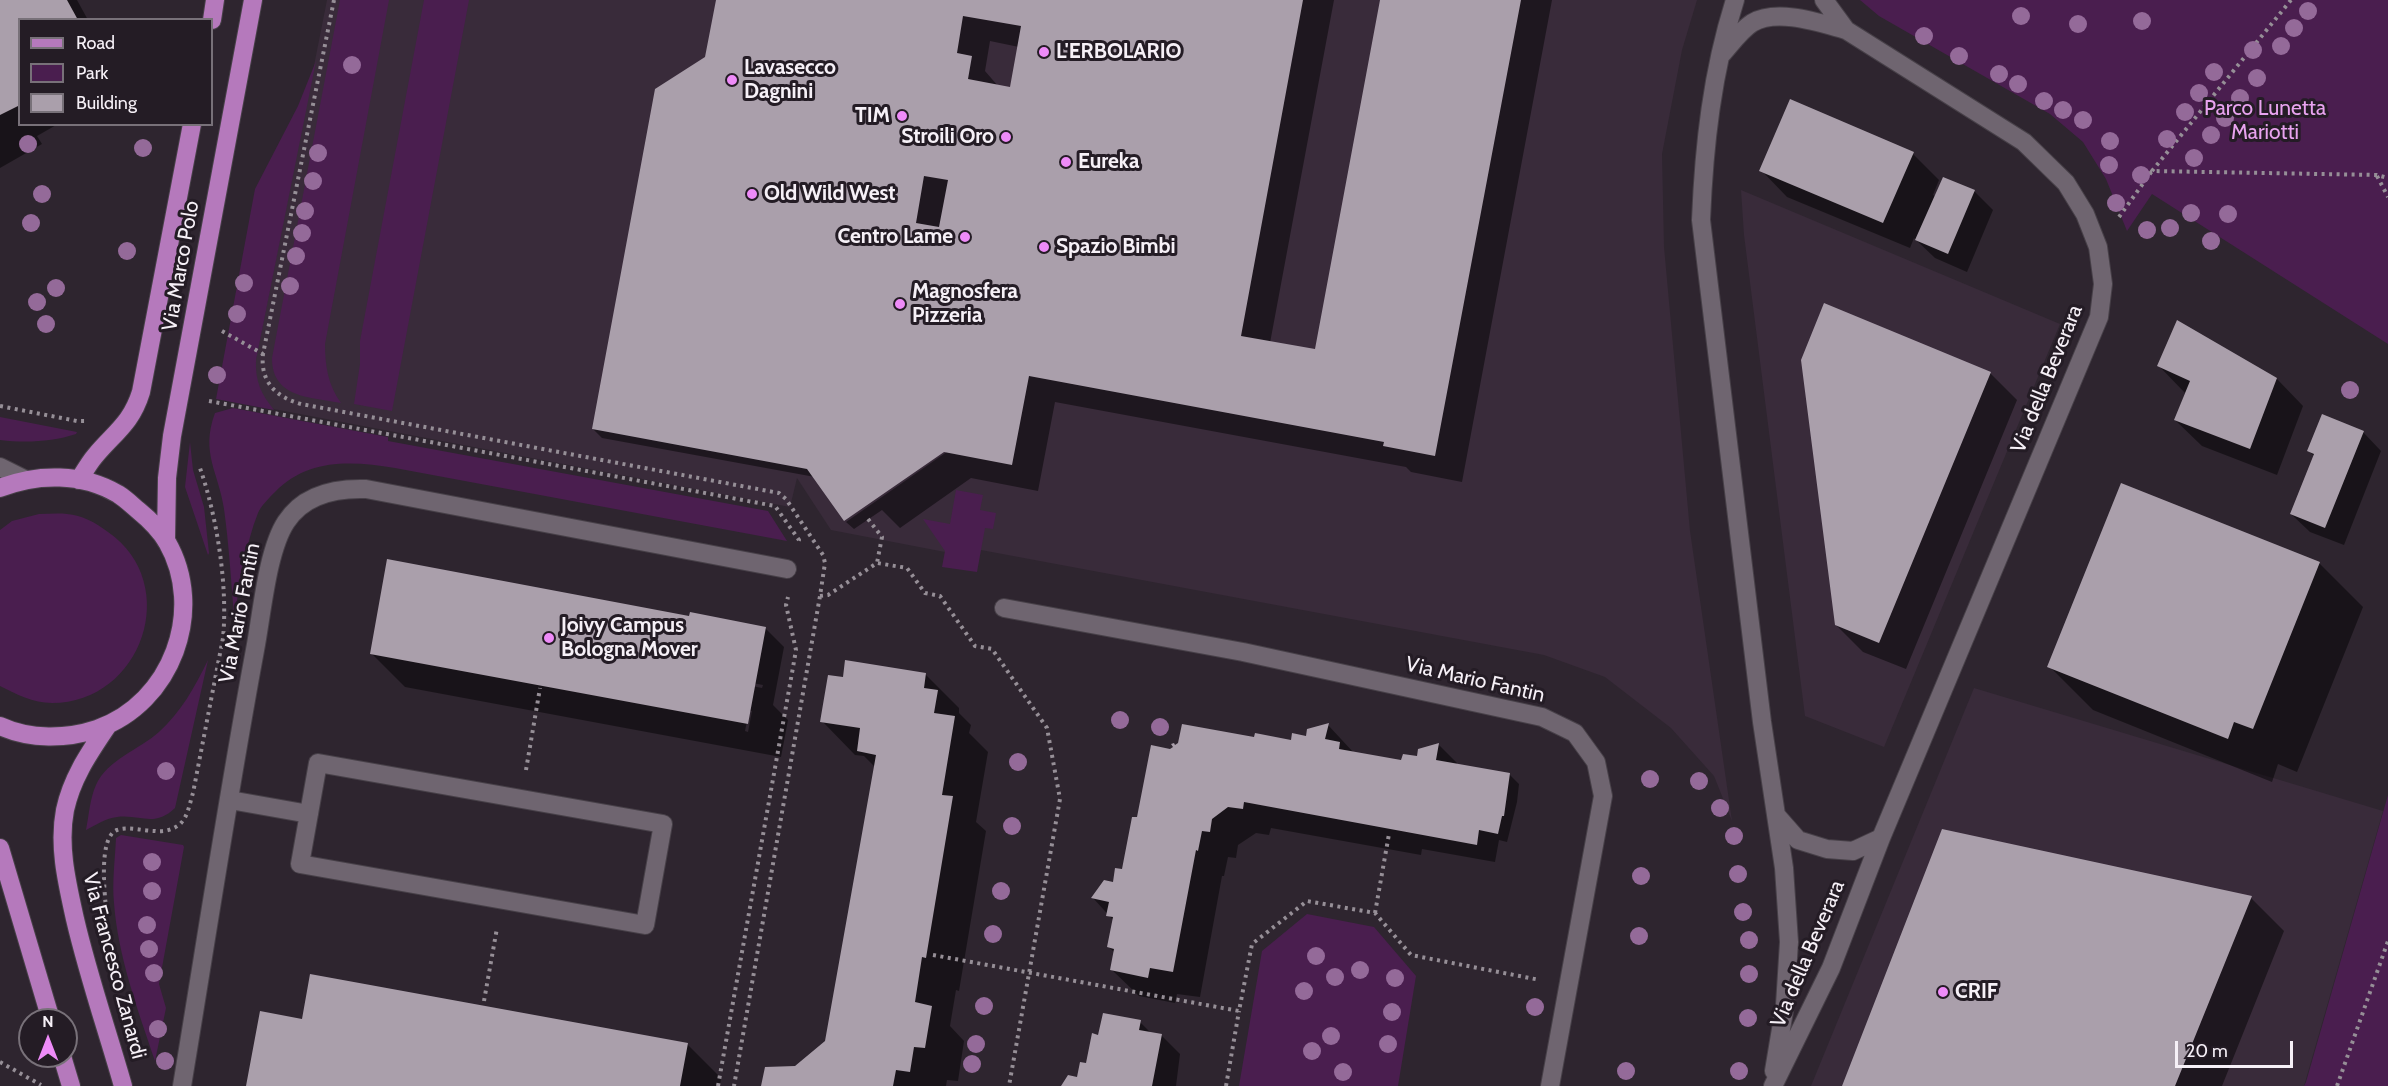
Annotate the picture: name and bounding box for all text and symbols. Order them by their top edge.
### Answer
legend [18,18,213,126]
text: Road [76,32,115,54]
place label: L'ERBOLARIO [1056,39,1182,65]
marker: L'ERBOLARIO [1037,45,1051,59]
place label: Lavasecco Dagnini [744,55,836,105]
text: Park [76,62,108,84]
marker: Lavasecco Dagnini [725,73,739,87]
text: Building [76,92,137,114]
park label: Parco Lunetta Mariotti [2204,96,2326,146]
place label: TIM [855,103,890,129]
marker: TIM [895,109,909,123]
place label: Stroili Oro [901,124,994,150]
marker: Stroili Oro [999,130,1013,144]
place label: Eureka [1078,149,1139,175]
marker: Eureka [1059,155,1073,169]
place label: Old Wild West [764,181,896,207]
marker: Old Wild West [745,187,759,201]
street label: Via Marco Polo [157,199,205,333]
place label: Centro Lame [837,224,953,250]
marker: Centro Lame [958,230,972,244]
place label: Spazio Bimbi [1056,234,1176,260]
marker: Spazio Bimbi [1037,240,1051,254]
place label: Magnosfera Pizzeria [912,279,1018,329]
marker: Magnosfera Pizzeria [893,297,907,311]
street label: Via della Beverara [2006,301,2088,457]
street label: Via Mario Fantin [214,541,266,685]
place label: Joivy Campus Bologna Mover [561,613,698,663]
marker: Joivy Campus Bologna Mover [542,631,556,645]
street label: Via Mario Fantin [1403,652,1547,708]
street label: Via Francesco Zanardi [77,870,151,1062]
street label: Via della Beverara [1766,877,1850,1031]
place label: CRIF [1955,979,1998,1005]
marker: CRIF [1936,985,1950,999]
north arrow [18,1008,78,1068]
text: N [42,1012,54,1031]
scale bar [2178,1029,2296,1067]
text: 20 m [2186,1040,2228,1062]

